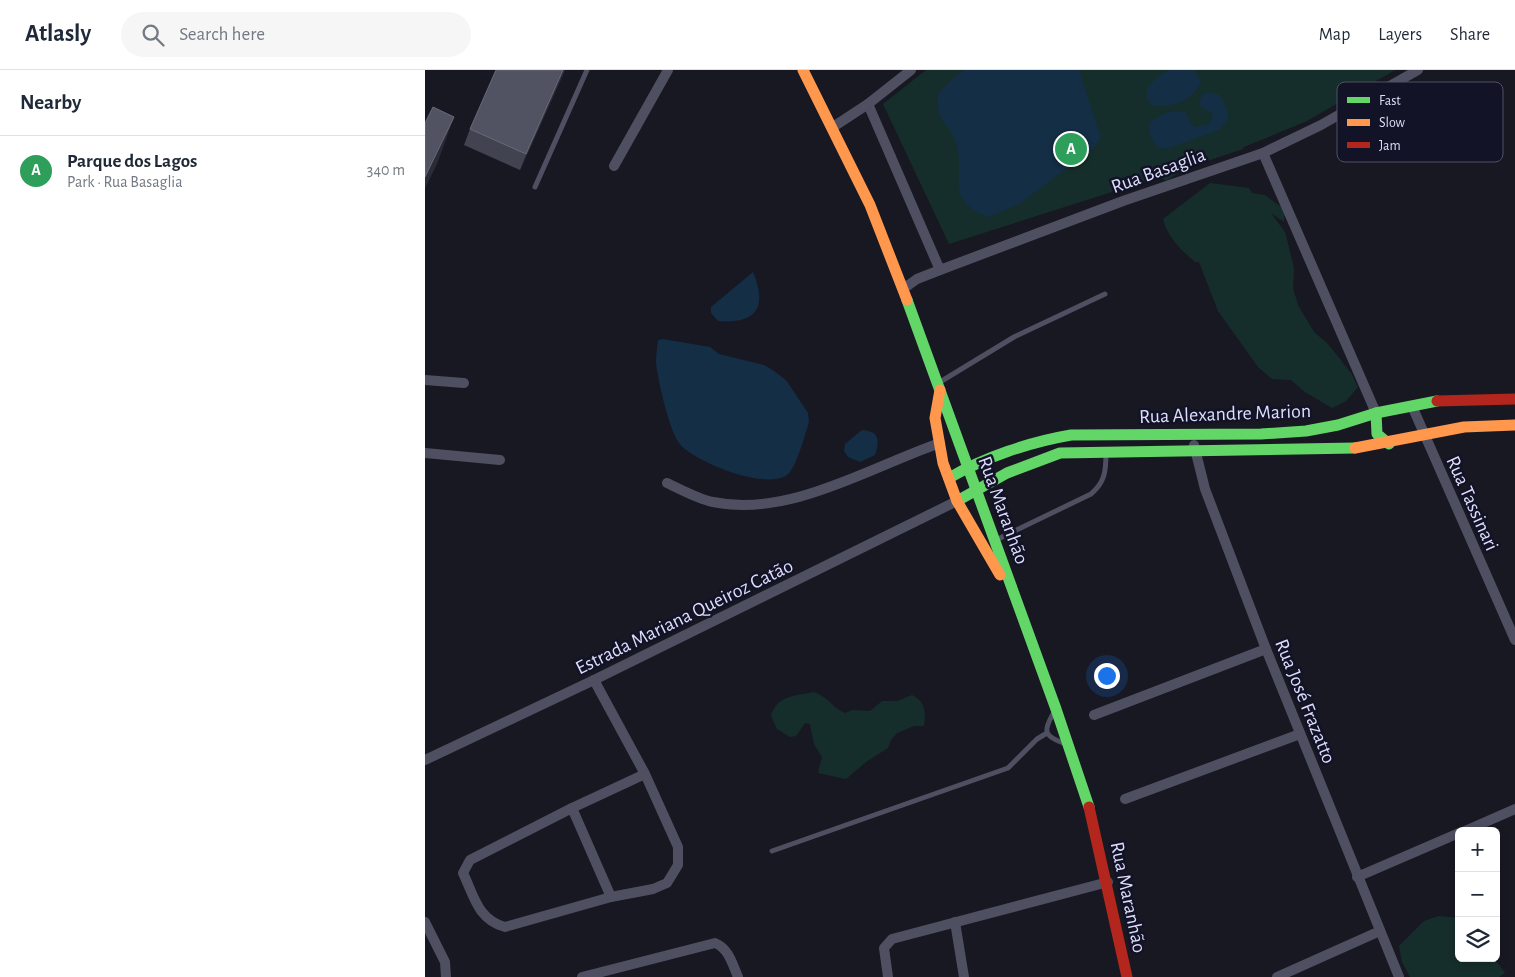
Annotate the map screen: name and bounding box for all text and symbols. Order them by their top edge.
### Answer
search box [121,12,471,57]
icon: search [139,21,167,49]
text: Atlasly [25,22,91,46]
text: Search here [179,25,265,44]
text: Map [1319,26,1350,44]
text: Layers [1378,26,1422,44]
text: Share [1450,26,1490,44]
legend [1337,82,1503,162]
text: Nearby [20,92,81,113]
text: Fast [1379,94,1401,108]
text: Slow [1379,116,1406,130]
pin: A [1055,130,1087,168]
text: Jam [1379,139,1401,153]
street label: Rua Basaglia [1108,145,1208,197]
text: Parque dos Lagos [67,152,197,171]
text: A [31,162,41,178]
text: 340 m [367,162,405,178]
text: Park · Rua Basaglia [67,174,183,190]
street label: Rua Alexandre Marion [1139,401,1311,427]
street label: Rua Tassinari [1442,453,1502,554]
street label: Rua Maranhão [974,454,1032,567]
street label: Estrada Mariana Queiroz Catão [573,555,796,678]
street label: Rua José Frazatto [1271,636,1339,766]
your location [1094,663,1120,689]
map controls [1455,827,1500,962]
button: + [1455,827,1500,872]
street label: Rua Maranhão [1106,840,1150,955]
button: − [1455,872,1500,917]
button: layers [1455,917,1500,962]

